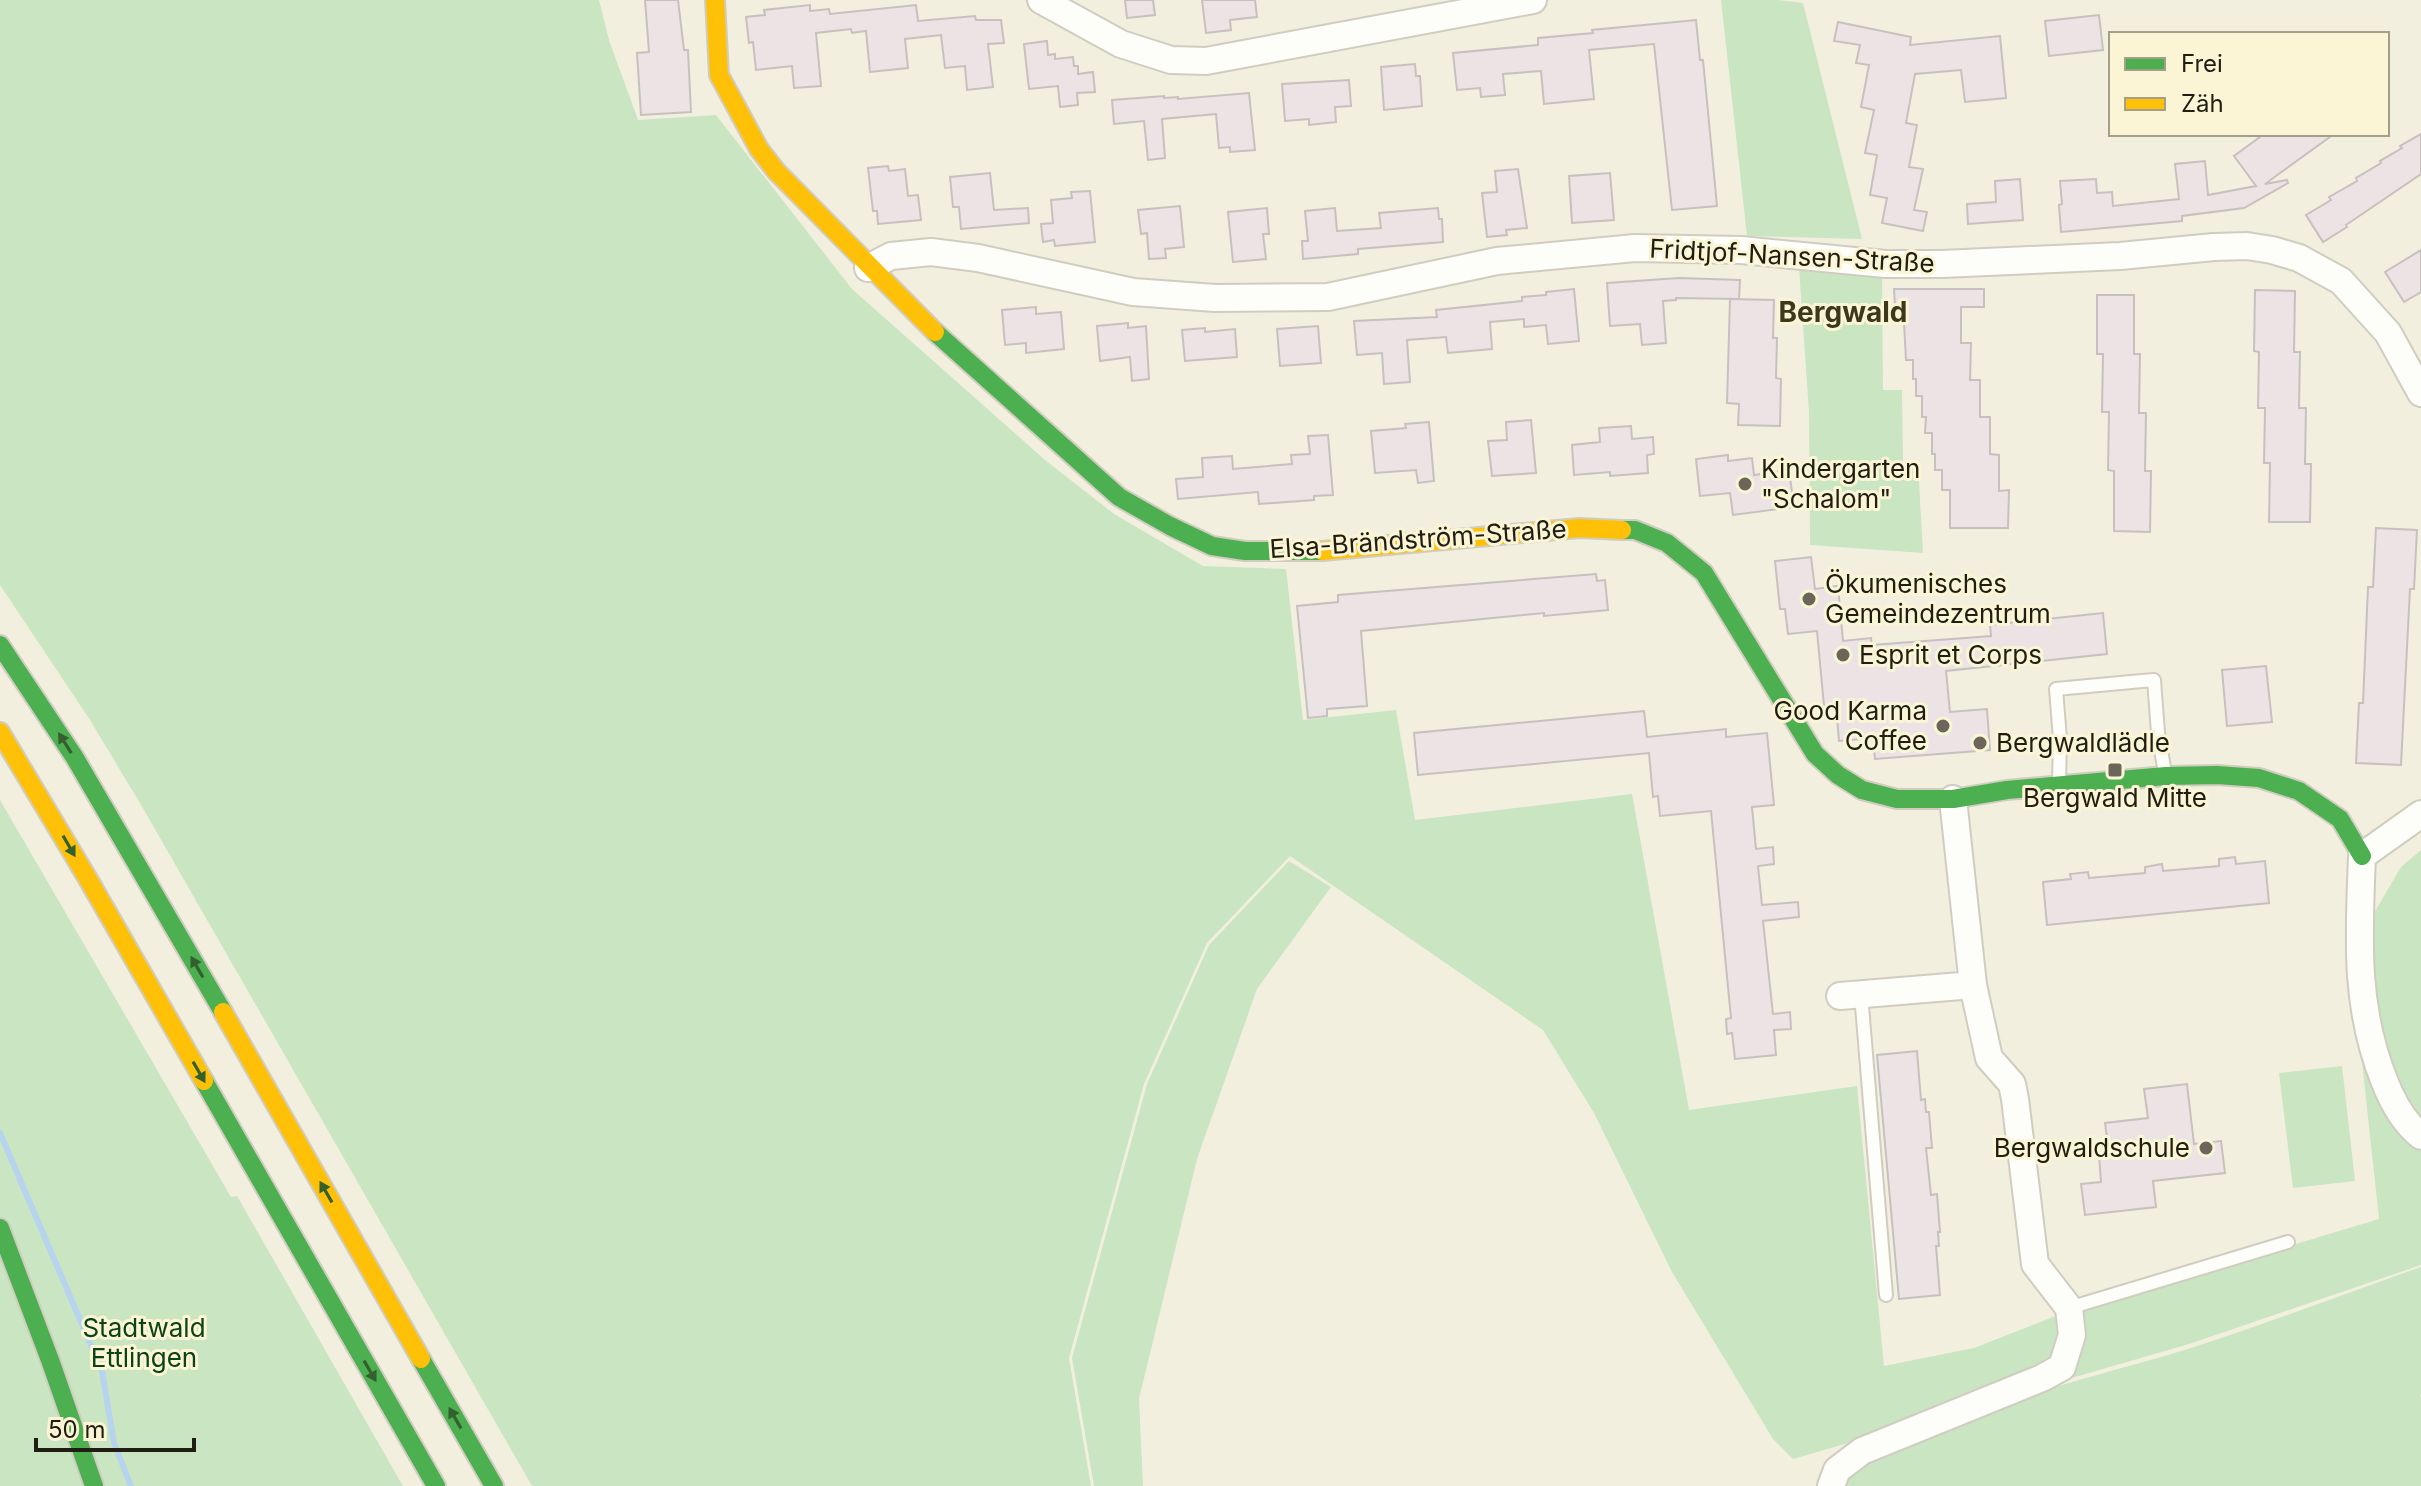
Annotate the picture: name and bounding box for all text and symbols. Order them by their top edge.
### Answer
legend [2109,32,2389,136]
text: Frei [2181,49,2223,78]
text: Zäh [2181,89,2224,118]
street label: Fridtjof-Nansen-Straße [1649,233,1935,278]
district label: Bergwald [1779,295,1907,329]
place label: Kindergarten "Schalom" [1761,453,1920,514]
marker: Kindergarten "Schalom" [1736,475,1754,493]
street label: Elsa-Brändström-Straße [1268,513,1567,564]
place label: Ökumenisches Gemeindezentrum [1825,568,2051,629]
marker: Ökumenisches Gemeindezentrum [1800,590,1818,608]
place label: Esprit et Corps [1859,639,2042,670]
marker: Esprit et Corps [1834,646,1852,664]
place label: Good Karma Coffee [1774,695,1927,756]
marker: Good Karma Coffee [1934,717,1952,735]
place label: Bergwaldlädle [1996,727,2170,758]
one-way arrow [58,732,73,753]
marker: Bergwaldlädle [1971,734,1989,752]
marker: Bergwald Mitte [2106,761,2124,779]
place label: Bergwald Mitte [2023,782,2207,813]
one-way arrow [62,835,76,858]
one-way arrow [190,956,204,978]
one-way arrow [192,1060,206,1083]
place label: Bergwaldschule [1994,1132,2190,1163]
marker: Bergwaldschule [2197,1139,2215,1157]
one-way arrow [319,1181,333,1204]
park label: Stadtwald Ettlingen [82,1312,206,1373]
one-way arrow [363,1360,377,1382]
scale bar [36,1402,194,1452]
one-way arrow [448,1407,462,1430]
text: 50 m [48,1415,106,1444]

